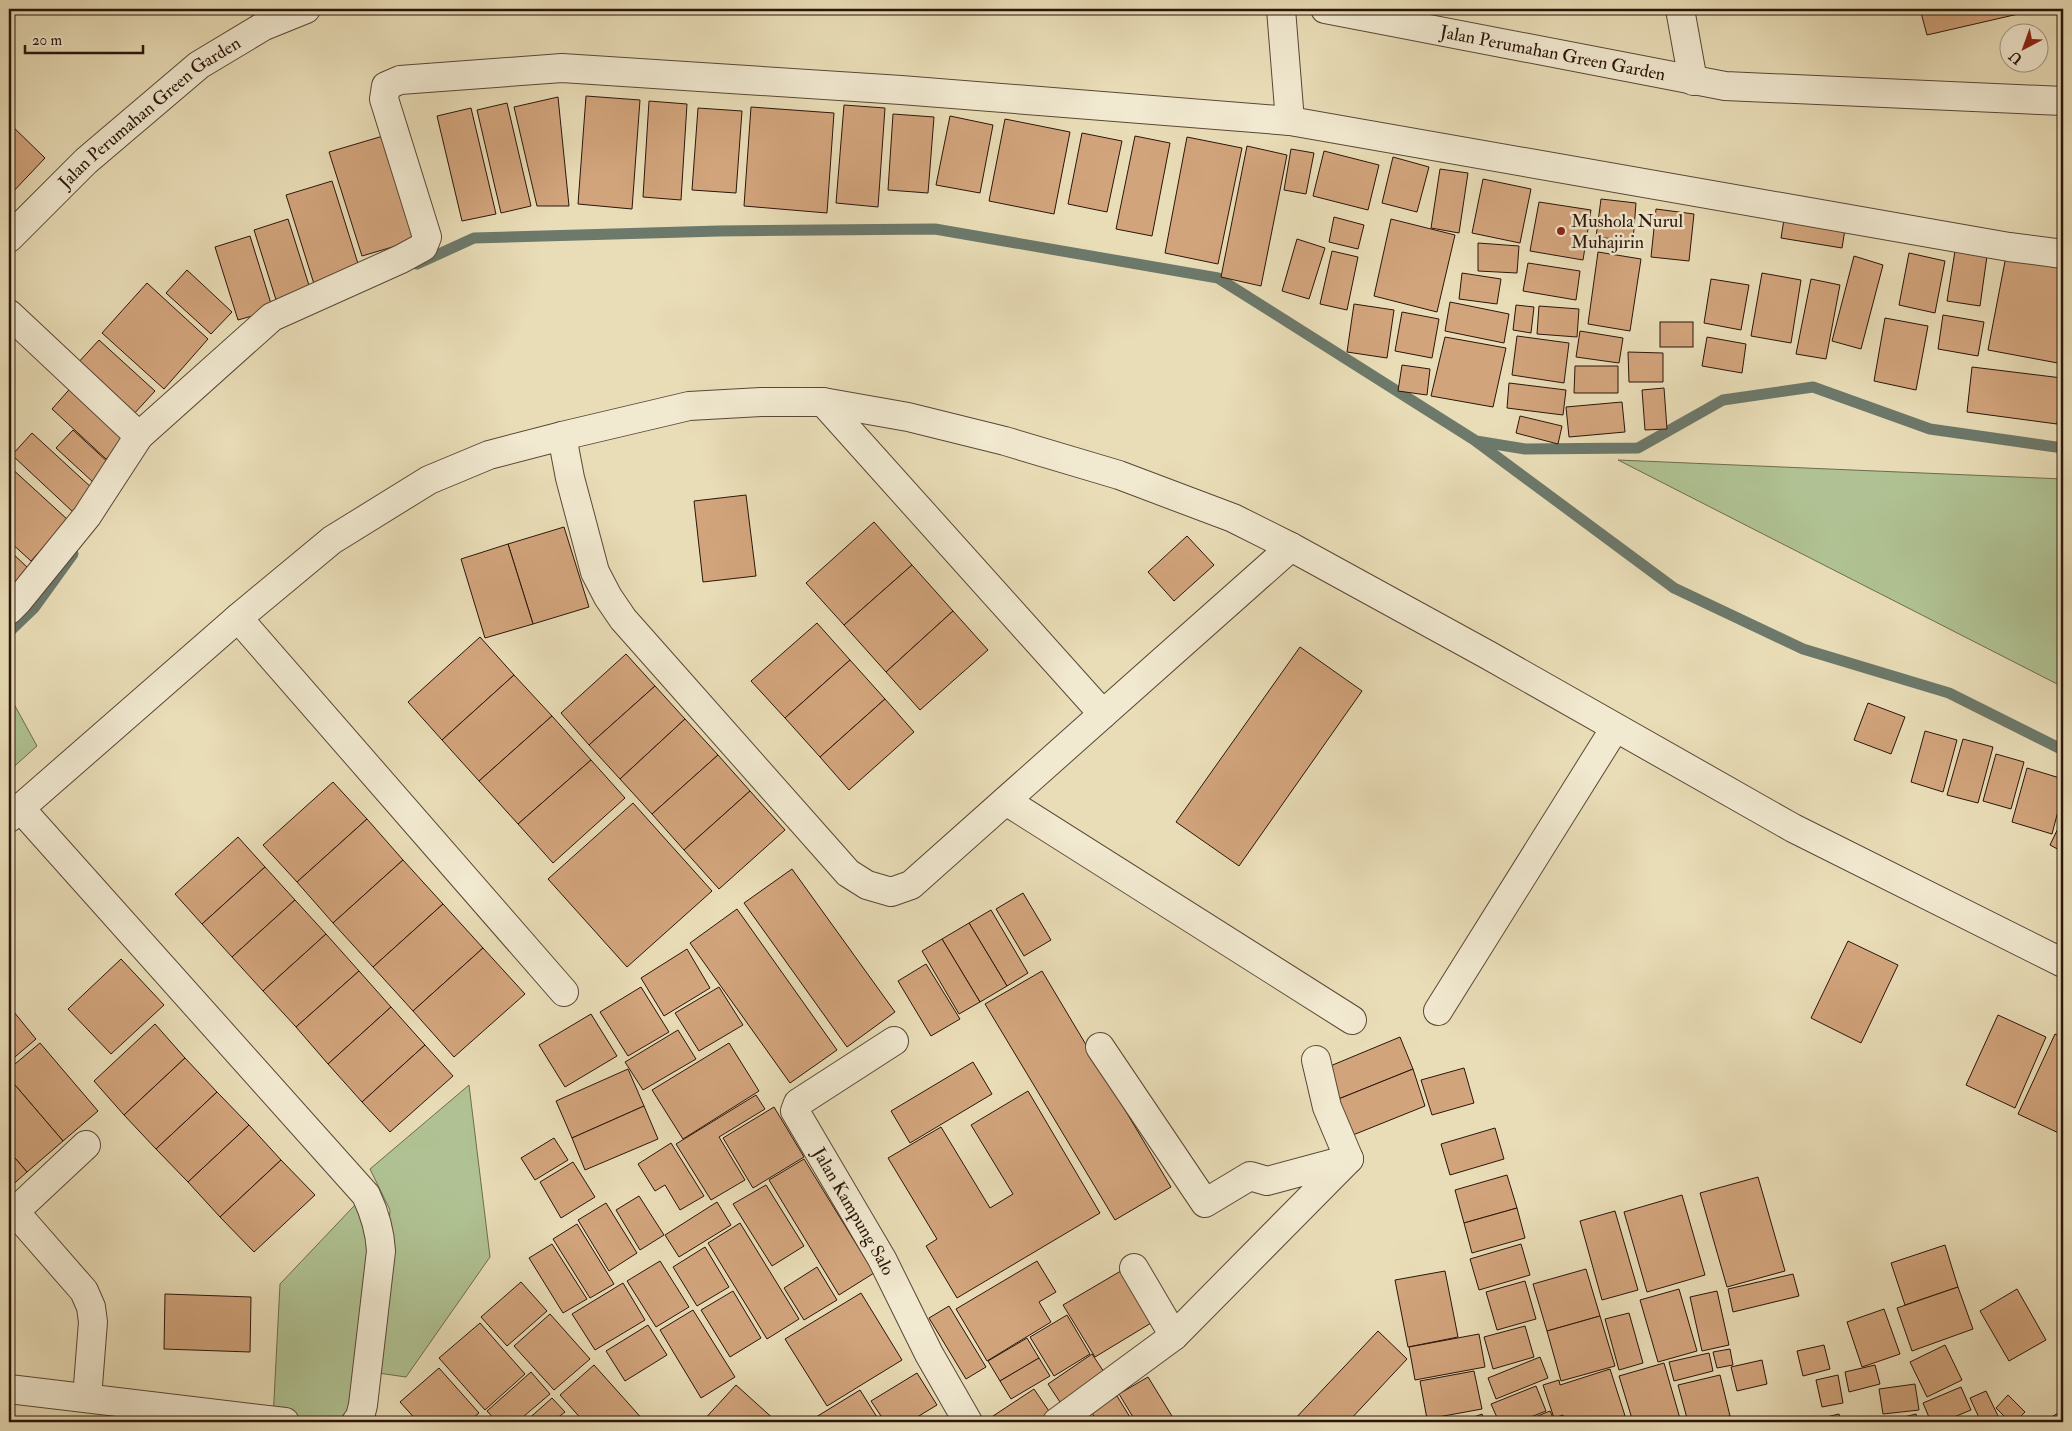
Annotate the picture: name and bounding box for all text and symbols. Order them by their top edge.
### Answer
street label: Jalan Perumahan Green Garden [1437,20,1667,86]
scale bar [25,22,142,54]
north arrow [2000,22,2050,72]
text: 20 m [32,31,62,50]
street label: Jalan Perumahan Green Garden [53,31,245,194]
text: U [2006,47,2026,68]
place label: Mushola Nurul Muhajirin [1571,210,1683,254]
marker: Mushola Nurul Muhajirin [1555,225,1567,237]
street label: Jalan Kampung Salo [807,1142,900,1279]

